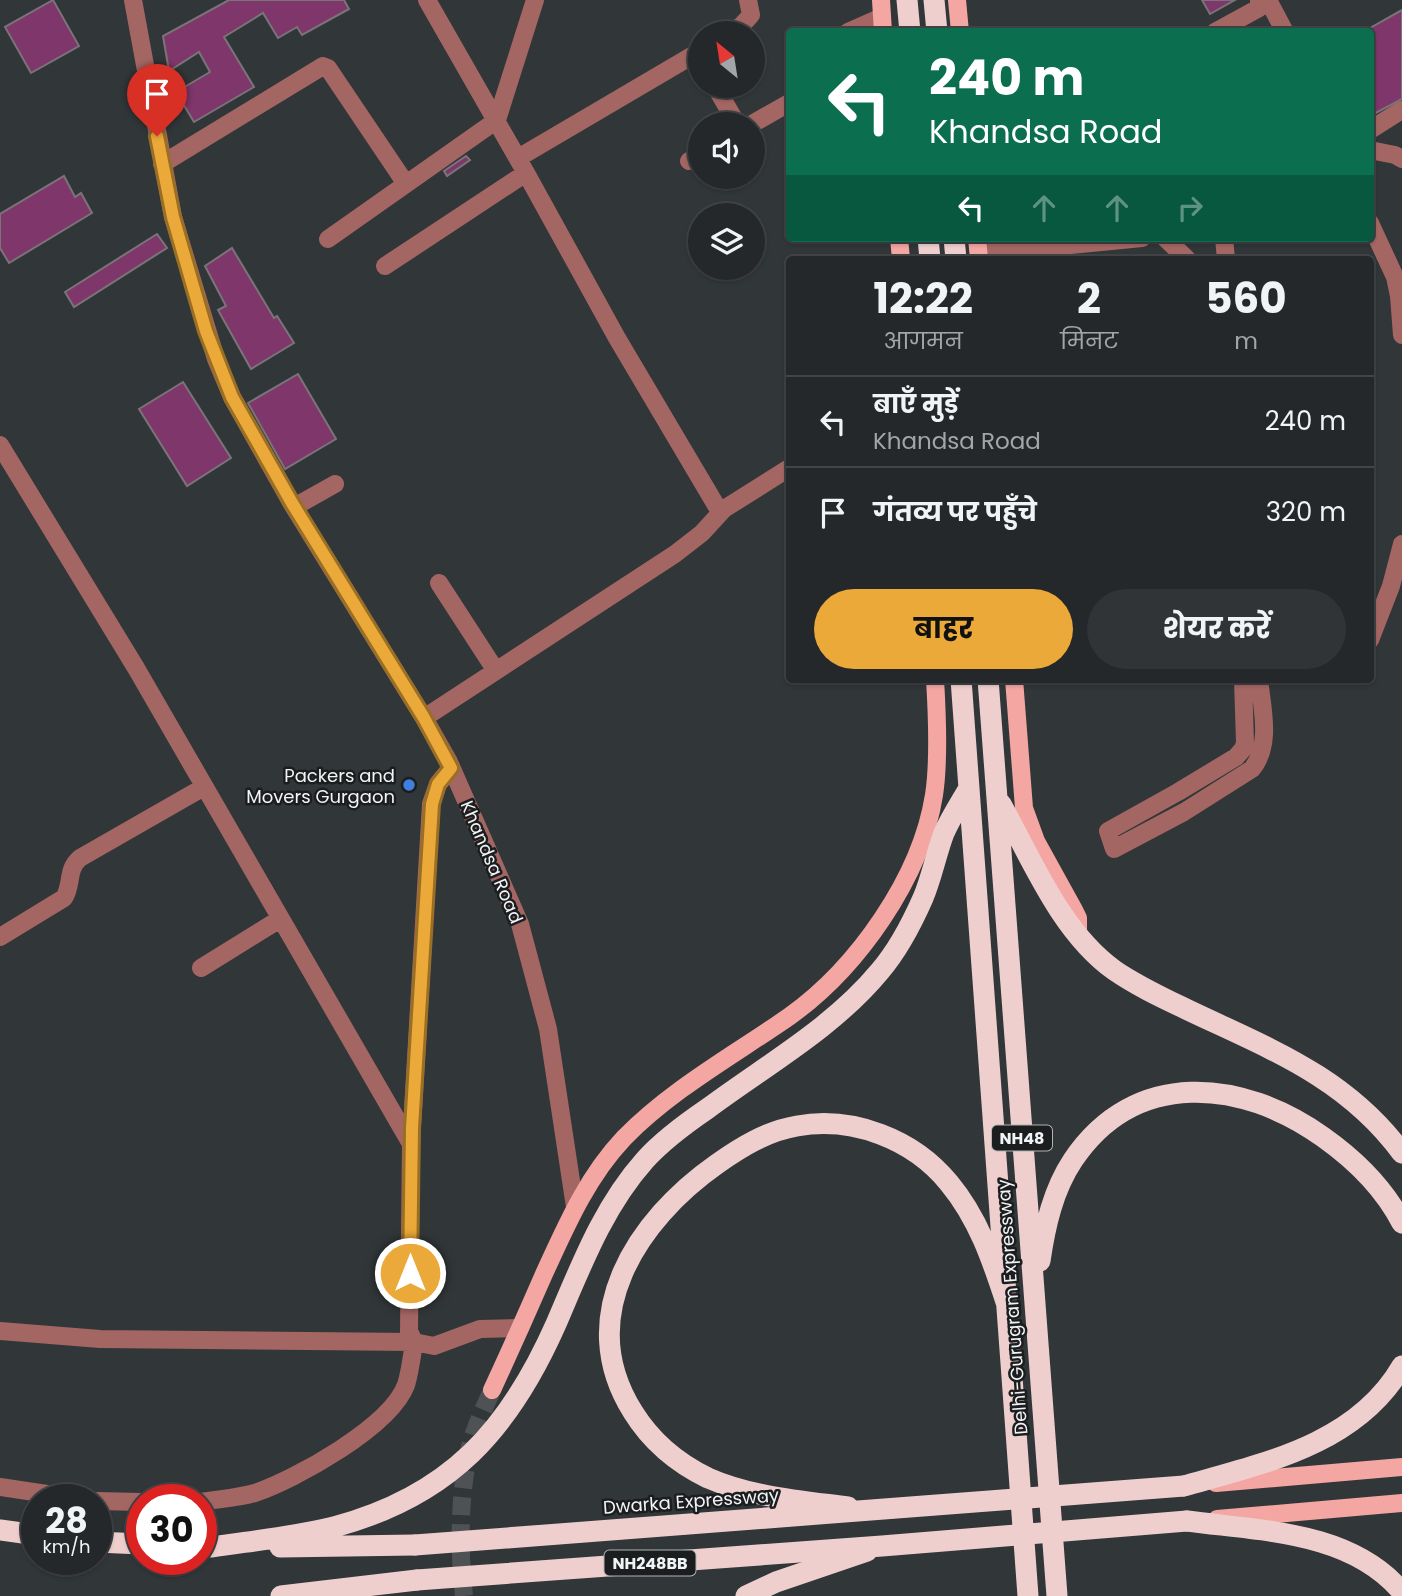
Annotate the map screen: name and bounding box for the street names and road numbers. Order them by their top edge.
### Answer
street label: Khandsa Road [455,797,529,927]
road number: NH48 [992,1126,1052,1150]
street label: Delhi-Gurugram Expressway [991,1178,1033,1436]
street label: Dwarka Expressway [602,1482,780,1520]
road number: NH248BB [604,1550,696,1576]

